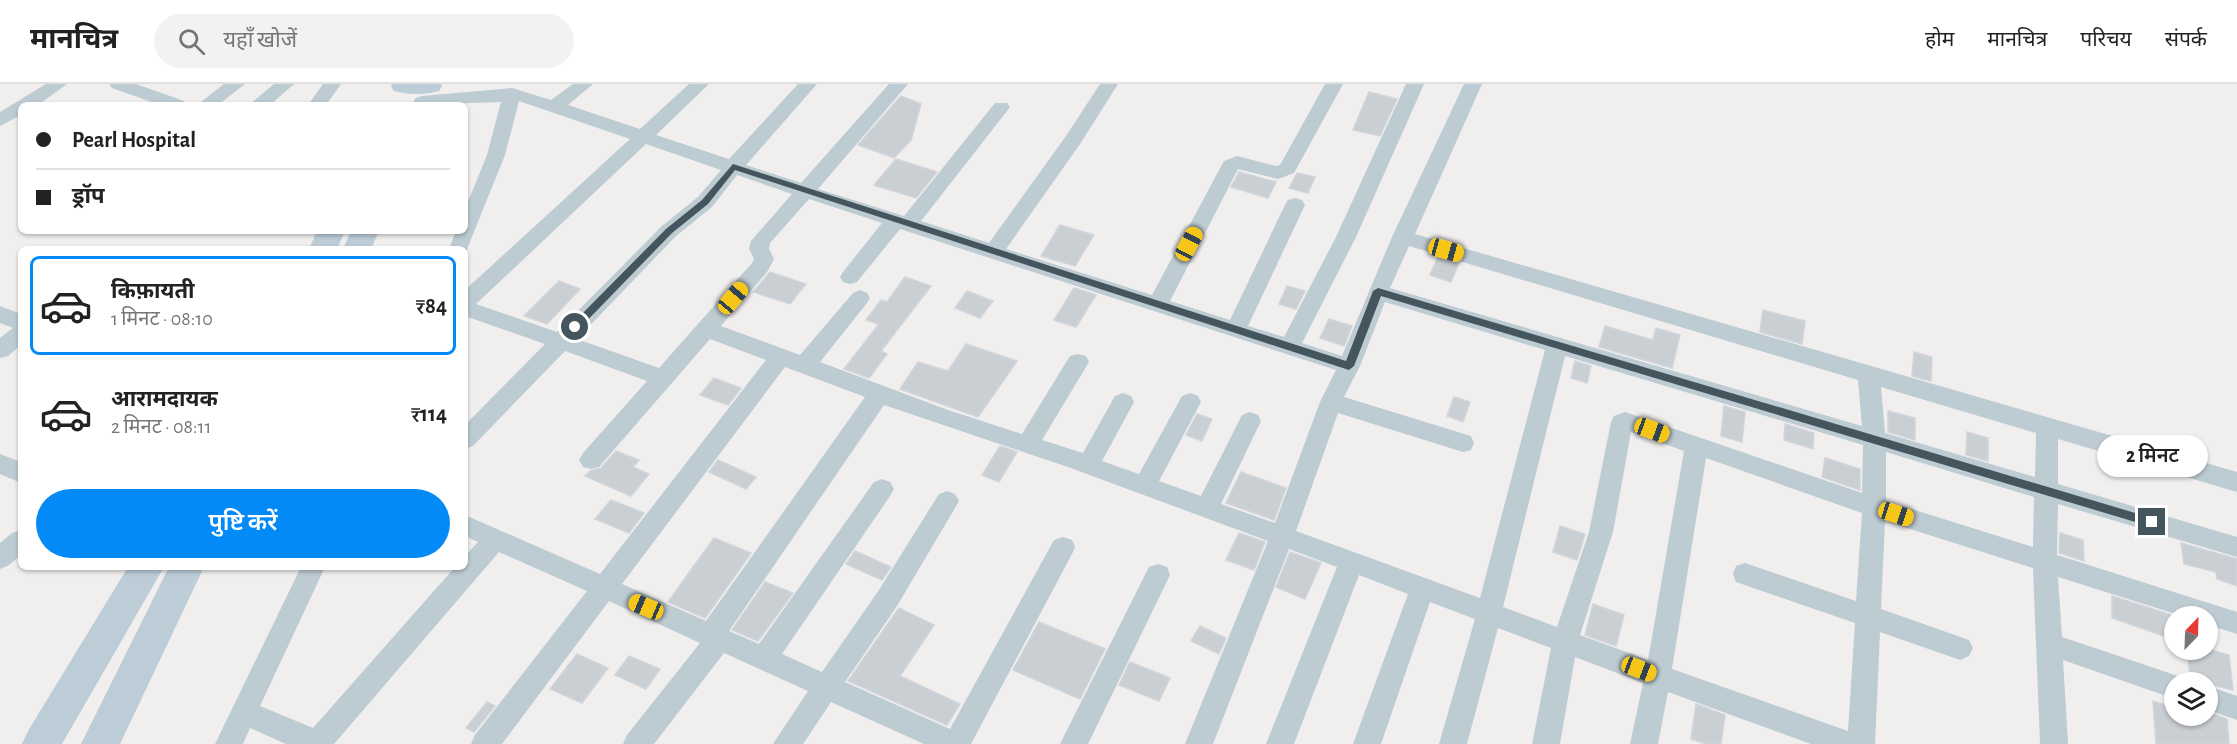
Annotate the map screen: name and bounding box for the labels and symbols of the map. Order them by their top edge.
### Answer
car [1173,224,1205,264]
car [1426,236,1466,264]
car [715,278,751,318]
route start [561,313,588,340]
car [1632,415,1672,445]
callout: 2 मिनट [2096,435,2208,477]
car [1876,500,1916,528]
route end [2138,508,2165,535]
car [626,592,666,622]
north arrow [2164,606,2218,660]
car [1619,654,1659,684]

